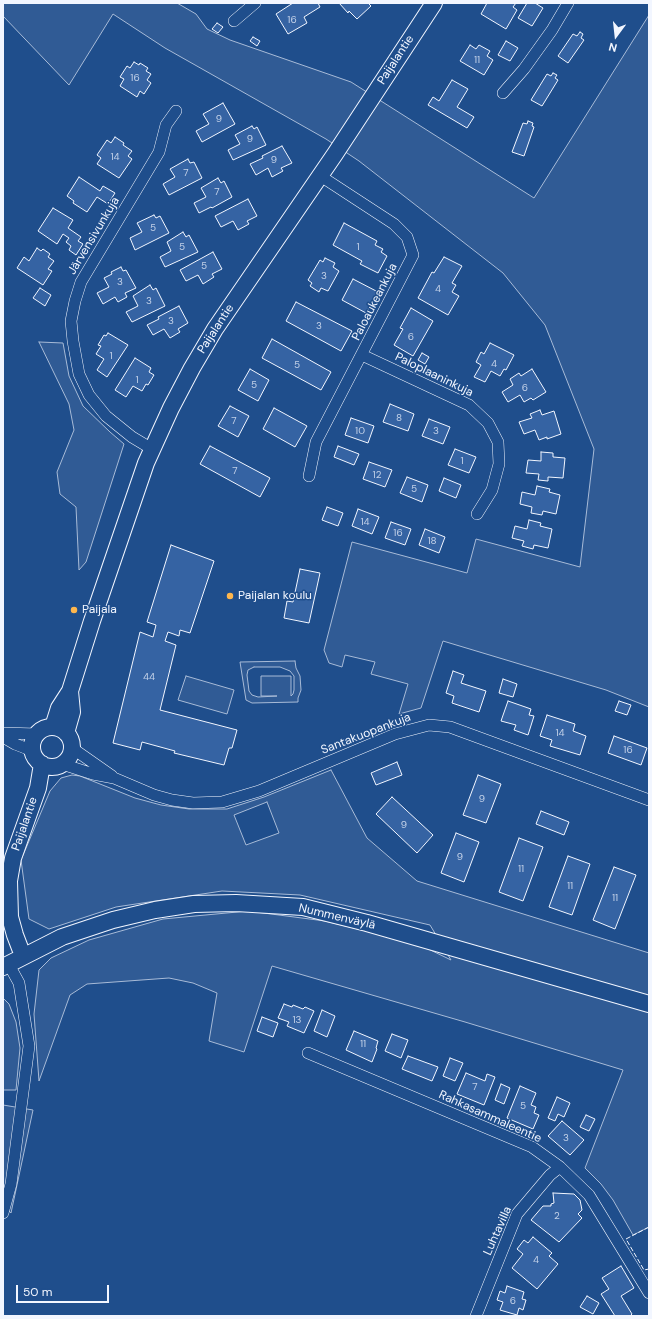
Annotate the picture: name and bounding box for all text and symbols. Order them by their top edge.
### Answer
house number: 16 [287,14,297,26]
north arrow [596,16,636,56]
street label: Paijalantie [375,33,417,87]
text: N [607,40,619,55]
house number: 11 [474,54,480,66]
house number: 16 [130,72,140,84]
house number: 9 [216,113,222,125]
house number: 9 [247,133,253,145]
house number: 14 [110,151,120,163]
house number: 9 [271,154,277,166]
house number: 7 [183,167,189,179]
house number: 7 [214,186,220,198]
street label: Järvensivunkuja [65,195,123,277]
house number: 5 [150,222,156,234]
house number: 5 [179,241,185,253]
house number: 1 [356,241,360,253]
house number: 5 [201,260,207,272]
street label: Paloaukeankuja [349,261,401,343]
house number: 3 [321,270,327,282]
house number: 3 [117,276,123,288]
house number: 4 [435,283,441,295]
house number: 3 [146,295,152,307]
street label: Paijalantie [195,302,237,356]
house number: 3 [168,315,174,327]
house number: 3 [316,320,322,332]
house number: 6 [408,331,414,343]
house number: 1 [109,350,113,362]
street label: Paloplaaninkuja [393,350,475,400]
house number: 4 [491,358,497,370]
house number: 5 [294,359,300,371]
house number: 1 [135,374,139,386]
house number: 5 [251,379,257,391]
house number: 6 [522,382,528,394]
house number: 8 [396,412,402,424]
house number: 7 [231,415,237,427]
house number: 10 [355,425,365,437]
house number: 3 [433,425,439,437]
house number: 1 [460,455,464,467]
house number: 7 [232,465,238,477]
house number: 12 [373,469,381,481]
house number: 5 [411,483,417,495]
house number: 14 [360,516,370,528]
house number: 16 [393,527,403,539]
house number: 18 [427,535,437,547]
place label: Paijalan koulu [238,589,312,603]
marker: Paijalan koulu [225,591,235,601]
place label: Paijala [82,603,117,617]
marker: Paijala [69,605,79,615]
house number: 44 [143,671,155,683]
street label: Santakuopankuja [319,710,413,758]
house number: 14 [555,727,565,739]
house number: 16 [623,744,633,756]
house number: 9 [479,793,485,805]
street label: Paijalantie [9,795,41,853]
house number: 9 [401,819,407,831]
house number: 9 [457,851,463,863]
house number: 11 [518,863,524,875]
house number: 11 [567,880,573,892]
house number: 11 [612,892,618,904]
street label: Nummenväylä [297,901,377,933]
house number: 13 [292,1014,302,1026]
house number: 11 [360,1038,366,1050]
house number: 7 [472,1081,478,1093]
street label: Rahkasammaleentie [436,1088,544,1146]
house number: 5 [520,1100,526,1112]
house number: 3 [563,1132,569,1144]
street label: Luhtavilla [481,1204,515,1258]
house number: 2 [554,1210,560,1222]
house number: 4 [533,1254,539,1266]
scale bar [18,1277,111,1303]
text: 50 m [23,1284,52,1300]
house number: 6 [510,1295,516,1307]

